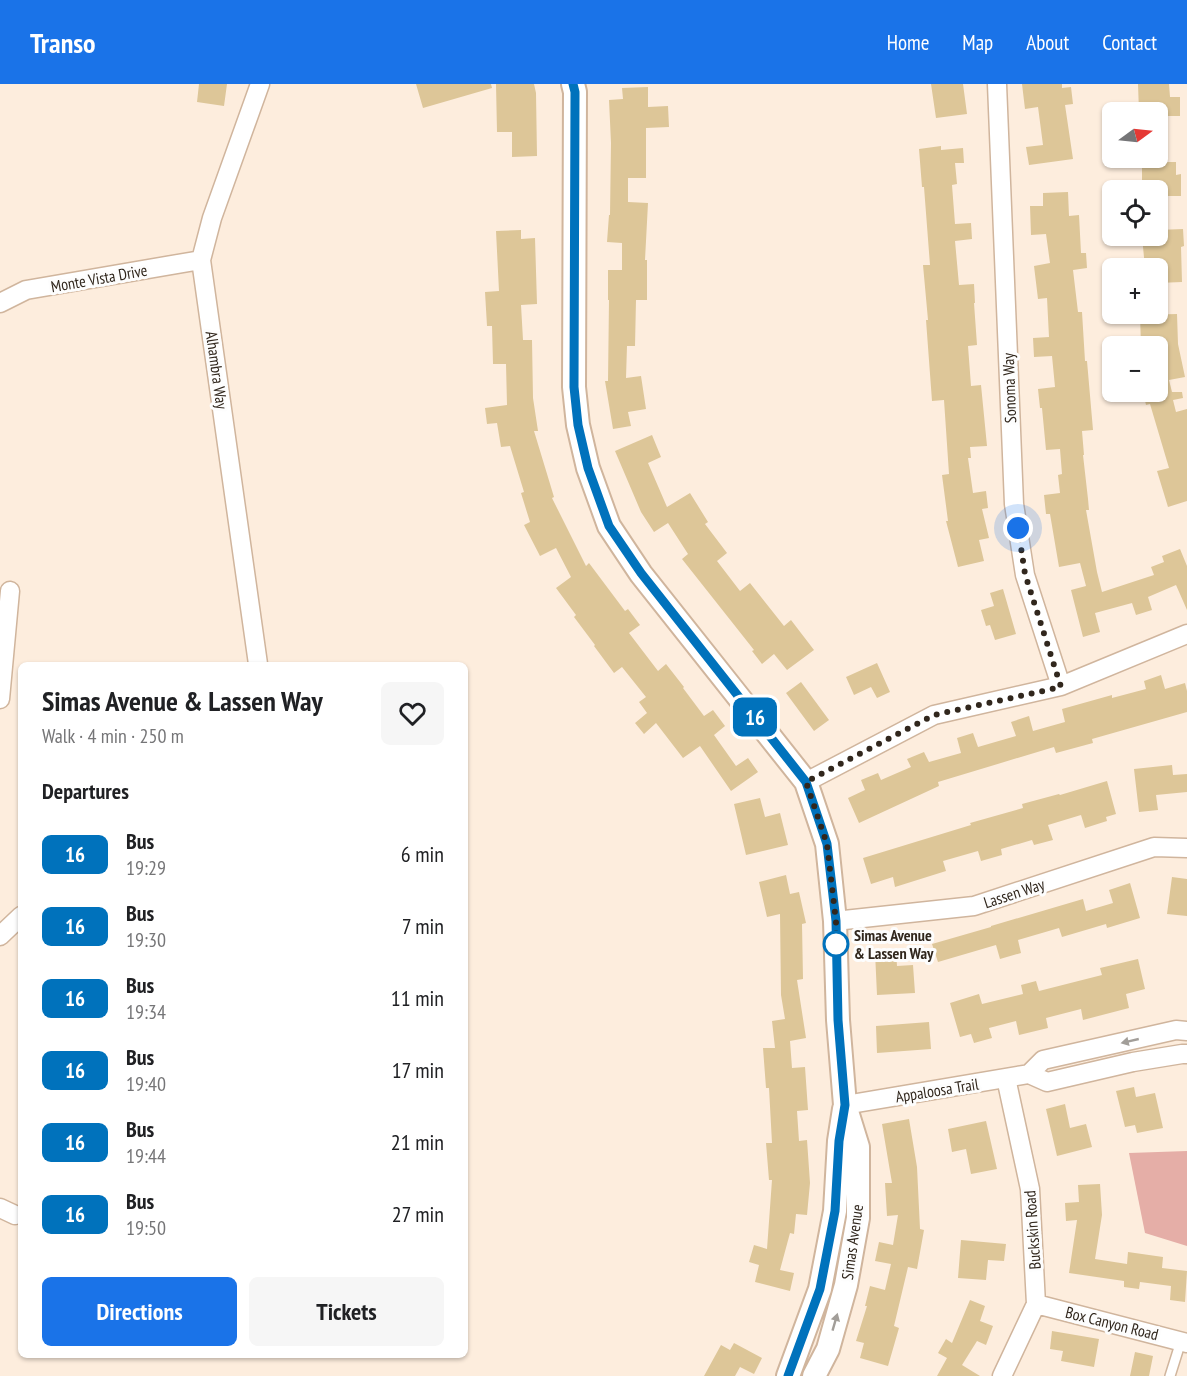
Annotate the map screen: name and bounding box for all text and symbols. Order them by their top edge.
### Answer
text: Transo [30,24,95,61]
text: Home [887,29,929,56]
text: Map [962,29,993,56]
text: About [1026,29,1069,56]
text: Contact [1102,29,1157,56]
north arrow [1102,102,1168,168]
map controls [1102,102,1168,402]
button: locate [1102,180,1168,246]
button: + [1102,258,1168,324]
street label: Monte Vista Drive [49,260,149,296]
street label: Alhambra Way [202,330,232,410]
button: − [1102,336,1168,402]
street label: Sonoma Way [998,353,1020,423]
your location [1003,513,1033,543]
text: Simas Avenue & Lassen Way [42,682,323,719]
button: heart [381,682,444,745]
line badge: 16 [728,698,782,736]
text: 16 [745,704,765,731]
text: Walk · 4 min · 250 m [42,723,184,749]
text: Departures [42,777,129,805]
text: Bus [126,827,154,855]
text: 6 min [401,840,444,868]
text: 16 [65,841,85,868]
text: 19:29 [126,855,166,881]
street label: Lassen Way [981,874,1047,912]
text: Bus [126,899,154,927]
text: 7 min [402,912,444,940]
text: 16 [65,913,85,940]
place label: Simas Avenue & Lassen Way [854,925,934,963]
text: 19:30 [126,927,166,953]
marker: Simas Avenue & Lassen Way [823,931,849,957]
text: Bus [126,971,154,999]
text: 11 min [391,984,444,1012]
text: 16 [65,985,85,1012]
text: 19:34 [126,999,166,1025]
one-way arrow [1120,1036,1139,1046]
text: Bus [126,1043,154,1071]
text: 17 min [392,1056,444,1084]
text: 16 [65,1057,85,1084]
text: 19:40 [126,1071,166,1097]
street label: Appaloosa Trail [894,1074,980,1106]
text: Bus [126,1115,154,1143]
text: 21 min [391,1128,444,1156]
text: 16 [65,1129,85,1156]
text: 19:44 [126,1143,166,1169]
text: Bus [126,1187,154,1215]
street label: Buckskin Road [1019,1190,1045,1270]
text: 27 min [392,1200,444,1228]
text: 16 [65,1201,85,1228]
street label: Simas Avenue [837,1203,867,1281]
text: 19:50 [126,1215,166,1241]
button: Directions [42,1277,237,1346]
button: Tickets [249,1277,444,1346]
street label: Box Canyon Road [1064,1302,1161,1344]
one-way arrow [831,1313,840,1331]

